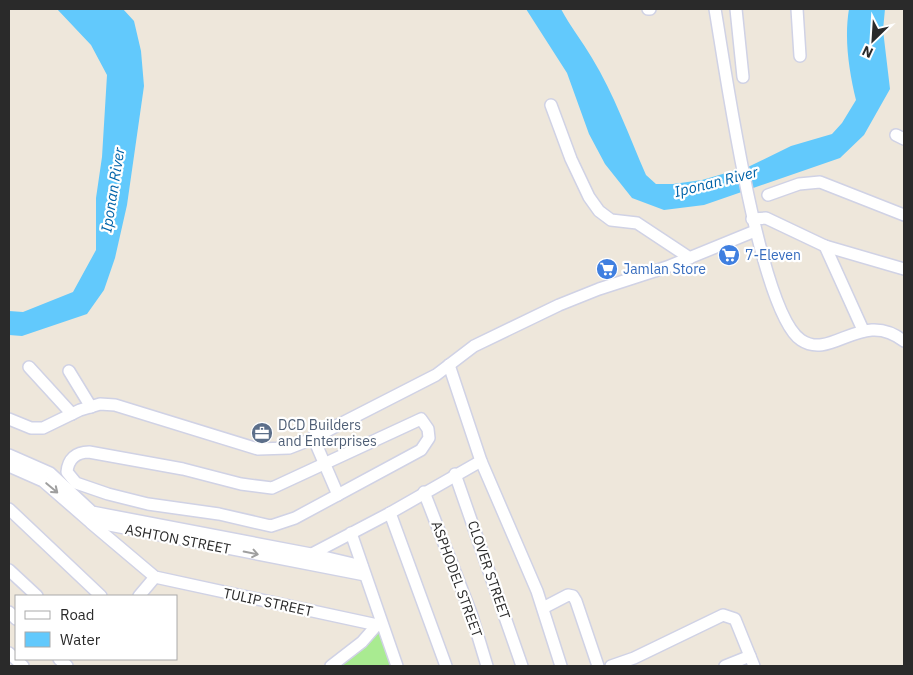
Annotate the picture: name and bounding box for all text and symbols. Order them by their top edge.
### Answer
north arrow [848,15,898,65]
text: N [859,41,876,62]
water label: Iponan River [96,146,129,234]
water label: Iponan River [672,162,760,201]
supermarket icon: 7-Eleven [717,243,741,267]
place label: 7-Eleven [745,246,801,264]
supermarket icon: Jamlan Store [595,257,619,281]
place label: Jamlan Store [623,260,706,278]
place label: DCD Builders and Enterprises [278,416,377,450]
office icon: DCD Builders and Enterprises [250,421,274,445]
one-way arrow [45,482,58,494]
street label: ASPHODEL STREET [428,518,486,640]
street label: CLOVER STREET [464,518,514,622]
street label: ASHTON STREET [124,520,232,558]
one-way arrow [242,549,258,558]
street label: TULIP STREET [222,584,314,620]
legend [15,595,178,660]
text: Road [60,605,95,624]
text: Water [60,630,101,649]

